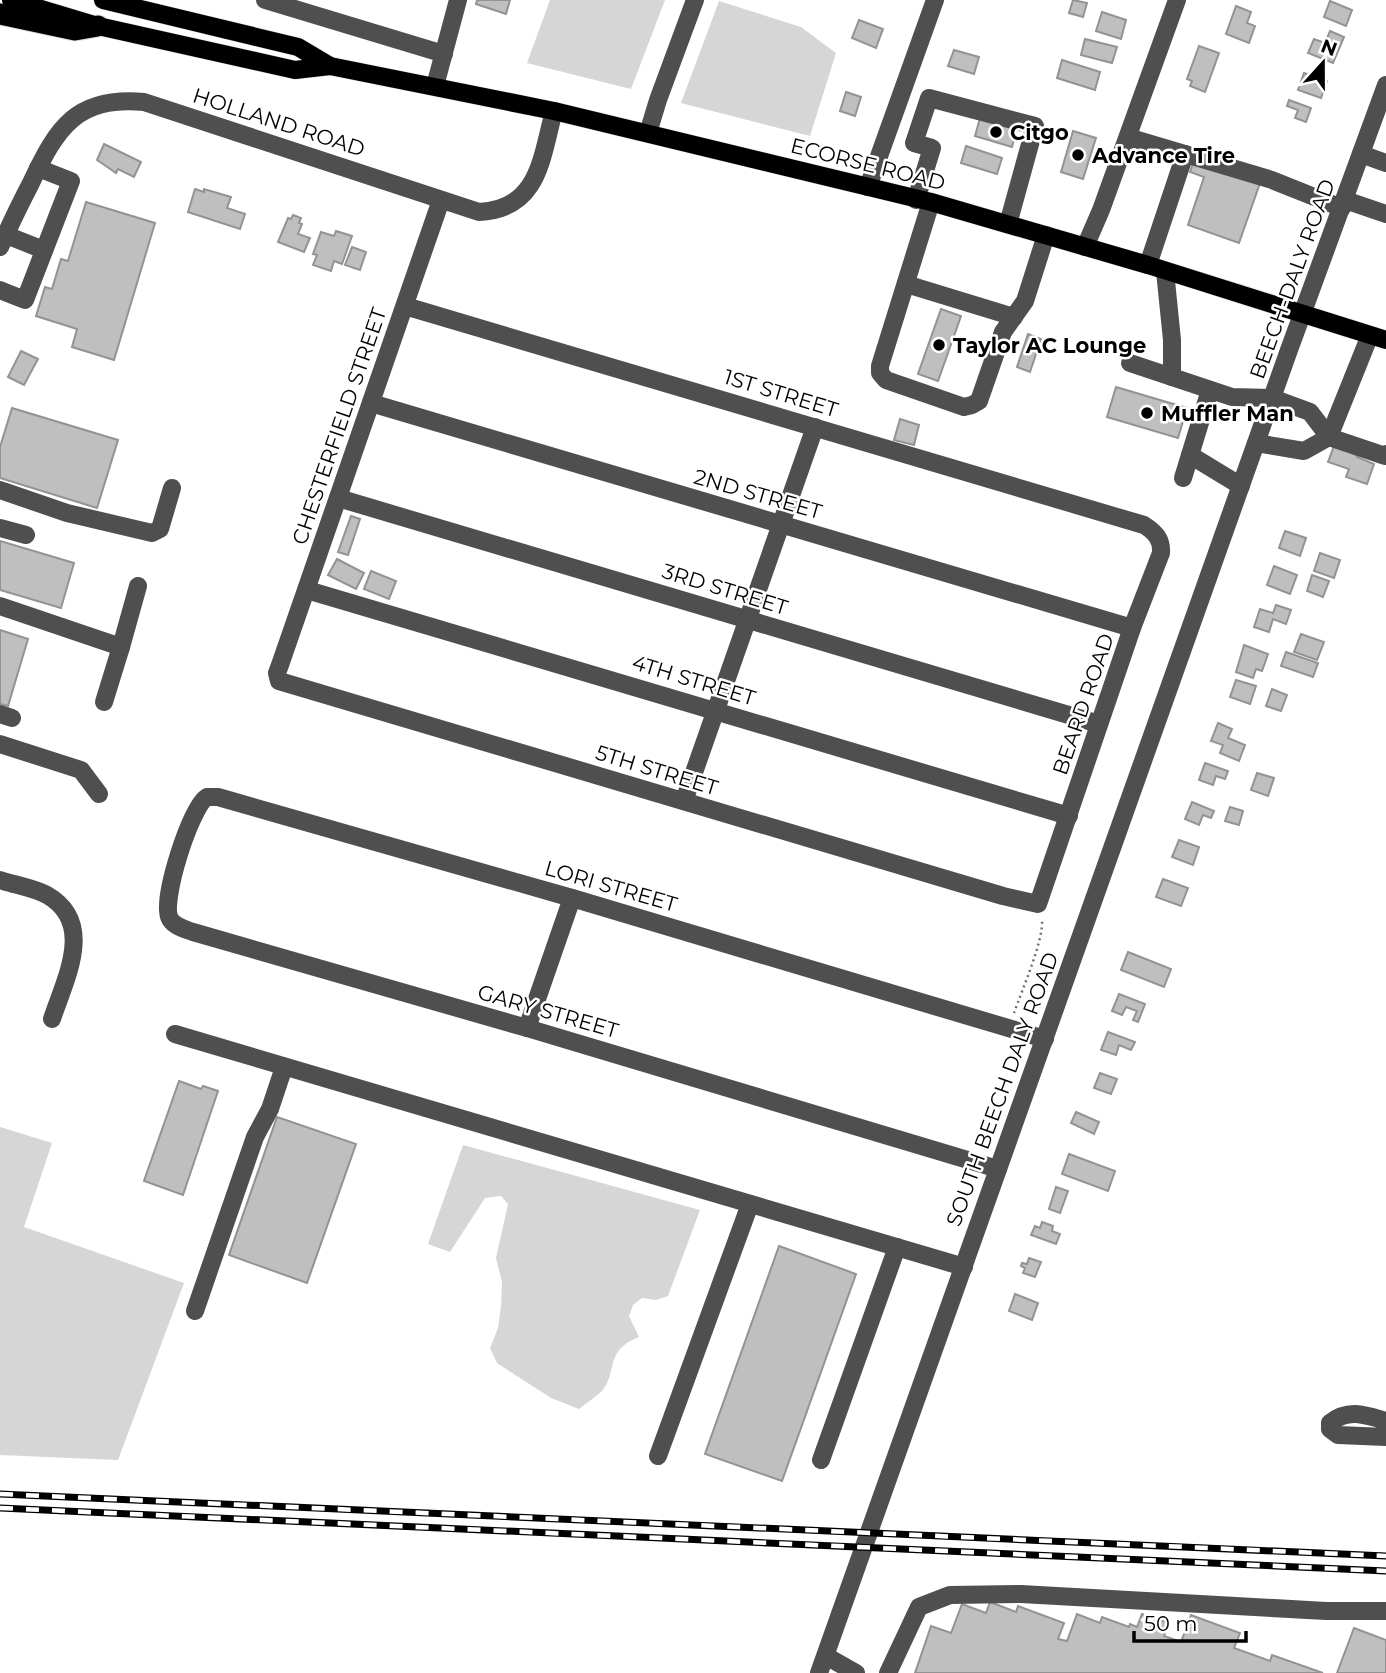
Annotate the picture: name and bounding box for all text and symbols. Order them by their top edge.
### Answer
north arrow [1288,28,1358,98]
text: N [1318,34,1340,61]
street label: HOLLAND ROAD [190,82,368,162]
place label: Citgo [1010,120,1069,145]
marker: Citgo [988,124,1004,140]
street label: ECORSE ROAD [788,133,948,195]
place label: Advance Tire [1091,143,1235,168]
marker: Advance Tire [1070,147,1086,163]
street label: BEECH-DALY ROAD [1244,176,1340,382]
street label: CHESTERFIELD STREET [287,304,391,548]
place label: Taylor AC Lounge [953,333,1146,358]
marker: Taylor AC Lounge [931,337,947,353]
street label: 1ST STREET [721,364,841,422]
place label: Muffler Man [1161,401,1294,426]
marker: Muffler Man [1139,405,1155,421]
street label: 2ND STREET [691,464,825,524]
street label: 3RD STREET [659,558,791,620]
street label: BEARD ROAD [1047,630,1119,778]
street label: 4TH STREET [629,649,759,711]
street label: 5TH STREET [593,740,721,800]
street label: LORI STREET [542,855,680,917]
street label: SOUTH BEECH DALY ROAD [941,949,1063,1229]
street label: GARY STREET [475,979,621,1043]
scale bar [1134,1600,1246,1644]
text: 50 m [1144,1611,1198,1636]

